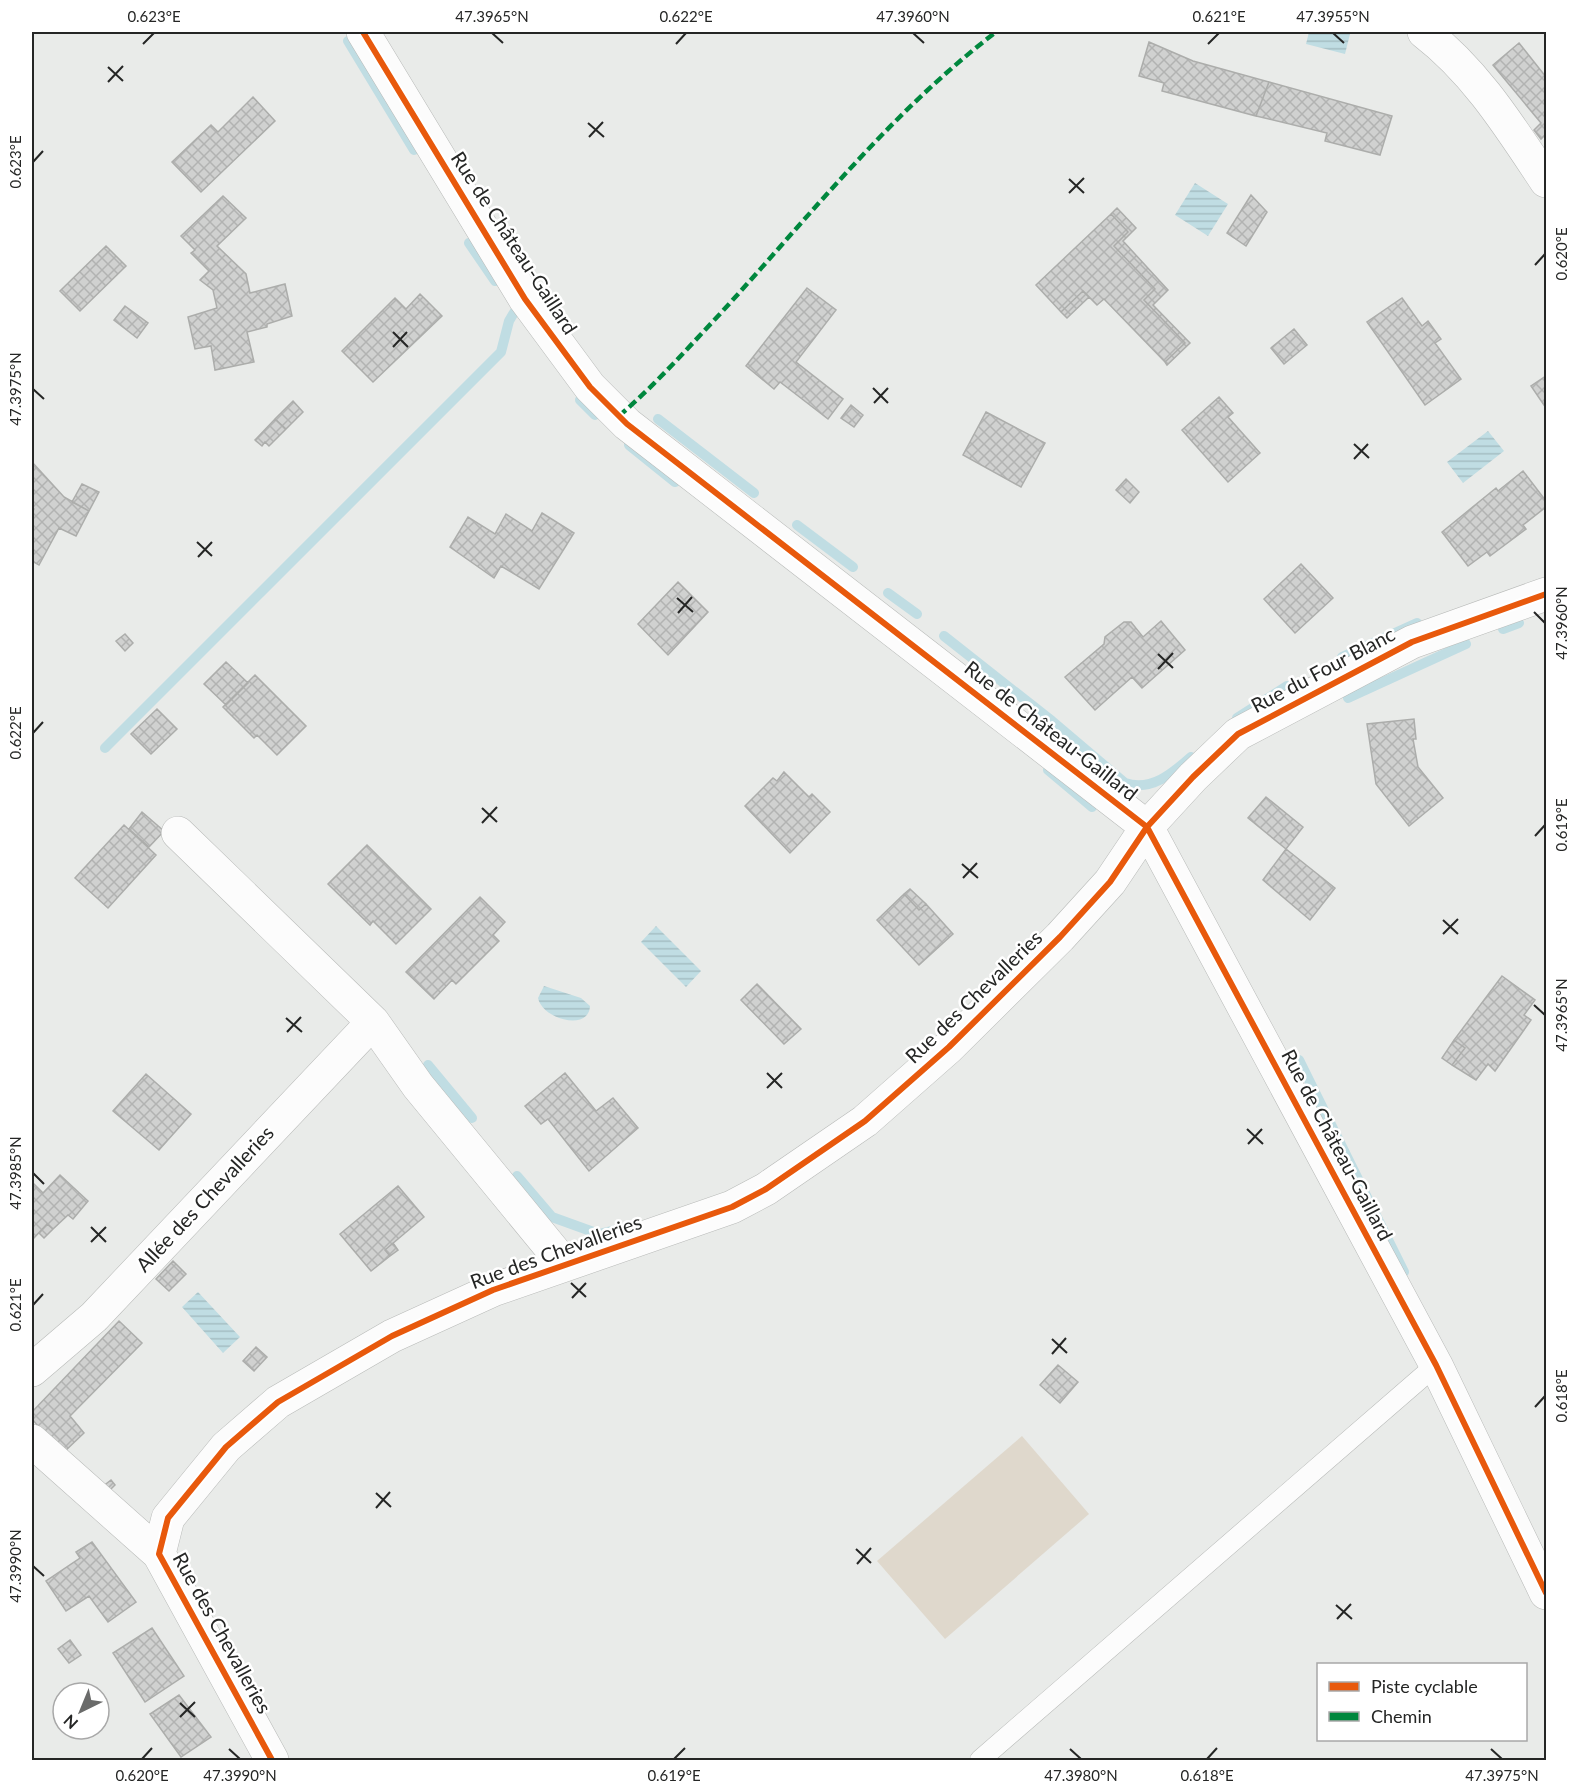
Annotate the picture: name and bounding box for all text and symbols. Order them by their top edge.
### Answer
text: 0.623°E [127,7,181,25]
text: 47.3965°N [455,7,529,25]
text: 0.622°E [659,7,713,25]
text: 47.3960°N [876,7,950,25]
text: 0.621°E [1192,7,1246,25]
text: 47.3955°N [1296,7,1370,25]
text: 0.623°E [6,135,24,189]
street label: Rue de Château-Gaillard [447,147,583,338]
text: 0.620°E [1552,227,1570,281]
text: 47.3975°N [6,352,24,426]
text: 47.3960°N [1552,586,1570,660]
street label: Rue du Four Blanc [1247,621,1399,717]
street label: Rue de Château-Gaillard [960,655,1143,805]
text: 0.622°E [6,706,24,760]
text: 0.619°E [1552,798,1570,852]
street label: Rue des Chevalleries [900,925,1047,1068]
text: 47.3965°N [1552,978,1570,1052]
street label: Rue de Château-Gaillard [1277,1045,1399,1244]
street label: Allée des Chevalleries [130,1120,278,1276]
text: 47.3985°N [6,1136,24,1210]
street label: Rue des Chevalleries [467,1209,645,1293]
text: 0.621°E [6,1278,24,1332]
text: 0.618°E [1552,1369,1570,1423]
text: 47.3990°N [6,1529,24,1603]
street label: Rue des Chevalleries [169,1548,277,1717]
legend [1317,1663,1527,1741]
text: Piste cyclable [1371,1675,1478,1697]
north arrow [51,1681,111,1741]
text: Chemin [1371,1705,1432,1727]
text: N [59,1711,81,1733]
text: 0.620°E [115,1766,169,1784]
text: 47.3990°N [203,1766,277,1784]
text: 0.619°E [647,1766,701,1784]
text: 47.3980°N [1044,1766,1118,1784]
text: 0.618°E [1180,1766,1234,1784]
text: 47.3975°N [1465,1766,1539,1784]

